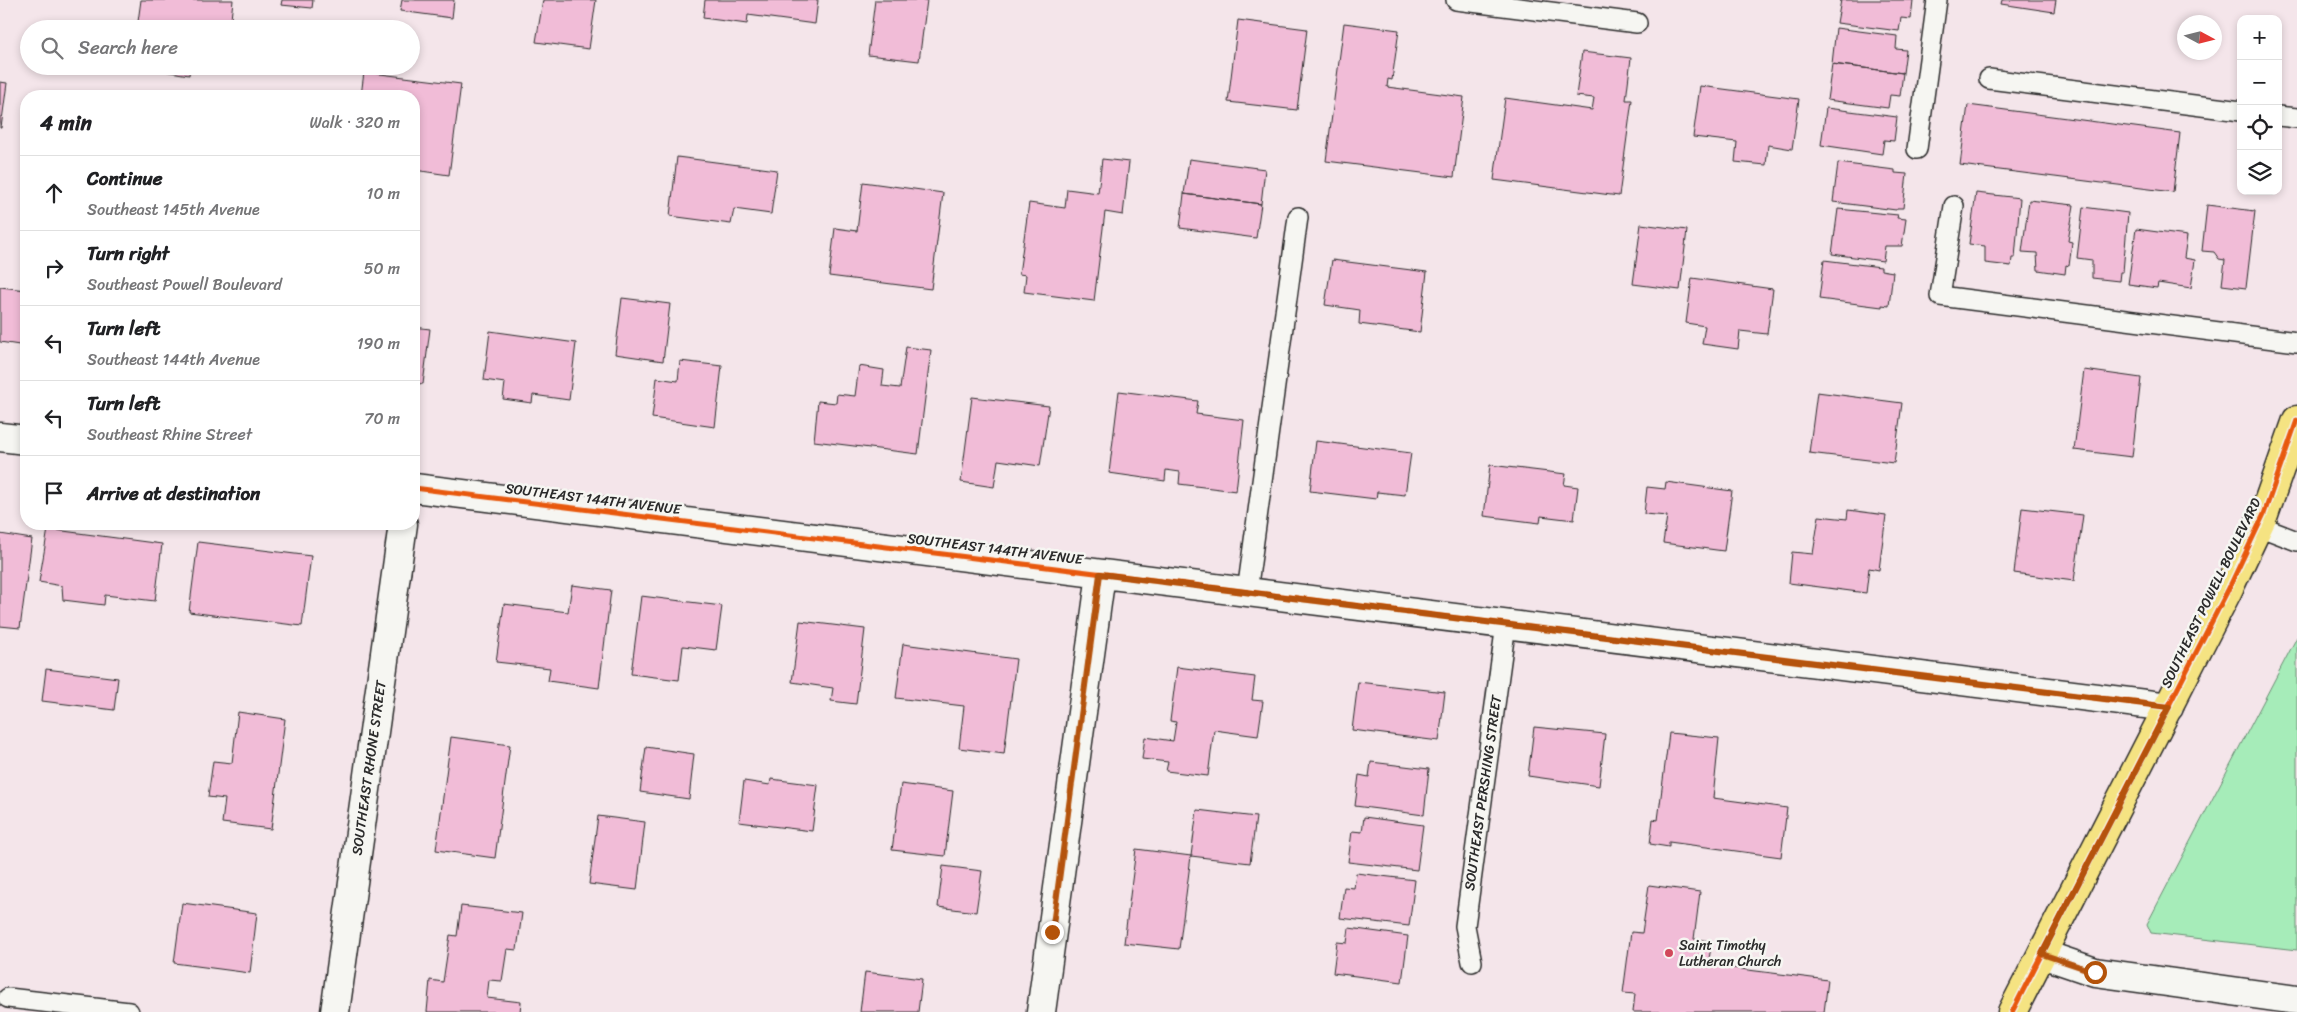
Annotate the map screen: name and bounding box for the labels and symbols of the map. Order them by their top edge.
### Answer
north arrow [2177,15,2222,60]
street label: SOUTHEAST 144TH AVENUE [504,476,684,522]
street label: SOUTHEAST POWELL BOULEVARD [2154,493,2268,692]
street label: SOUTHEAST 144TH AVENUE [906,526,1086,572]
street label: SOUTHEAST RHONE STREET [344,678,394,857]
street label: SOUTHEAST PERSHING STREET [1457,693,1509,892]
route end [1041,921,1064,944]
place label: Saint Timothy Lutheran Church [1679,933,1781,974]
marker: Saint Timothy Lutheran Church [1663,947,1675,959]
route start [2084,961,2107,984]

